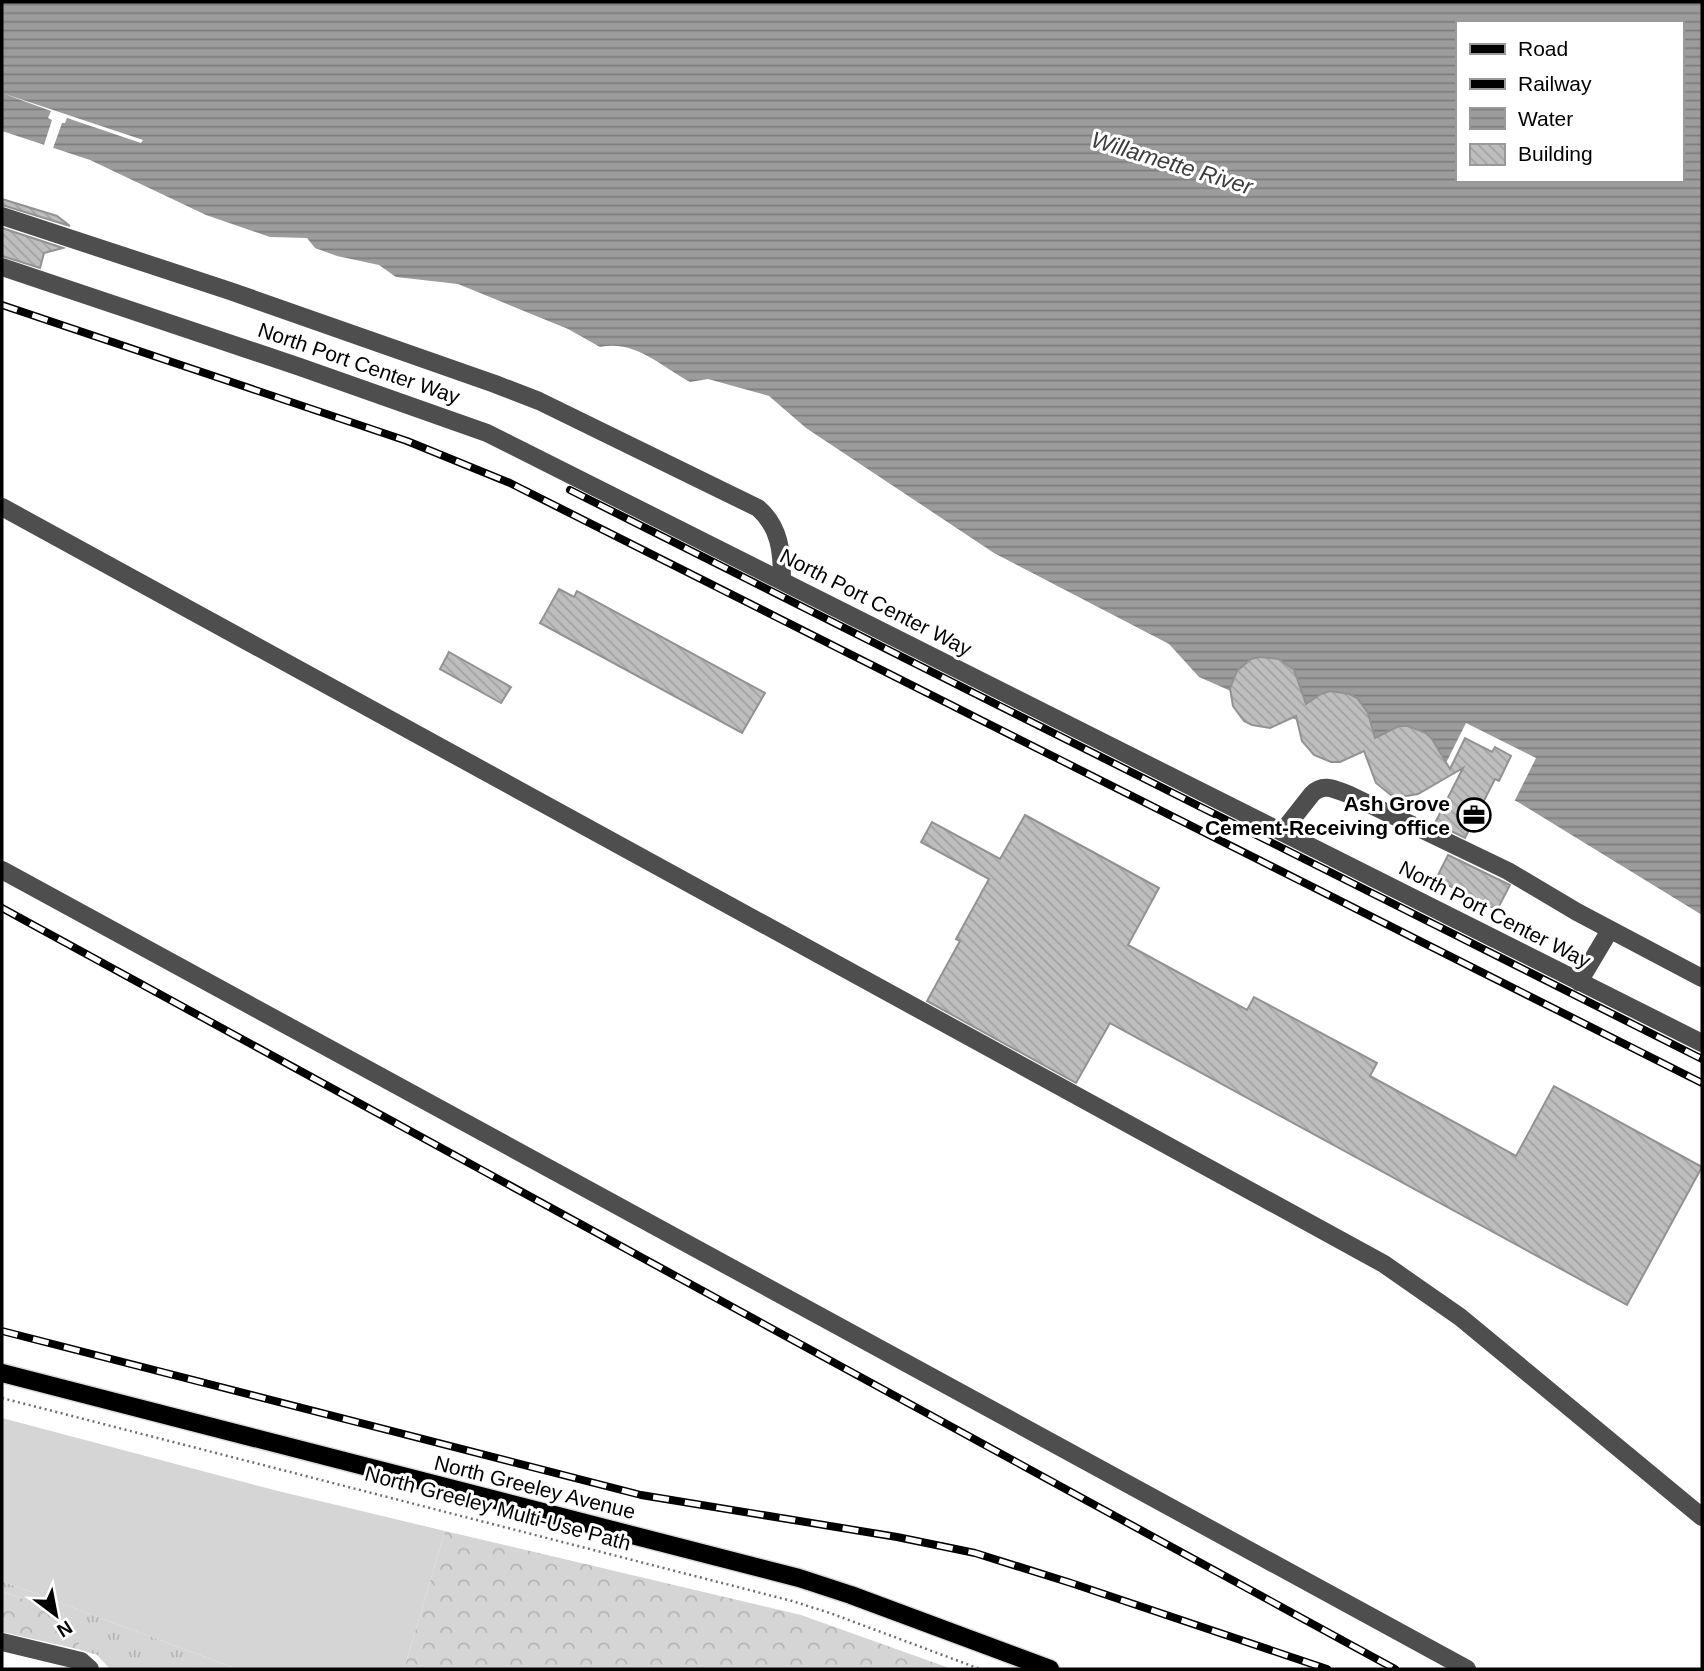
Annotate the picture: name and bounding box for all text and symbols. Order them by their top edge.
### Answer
legend [1456,21,1683,182]
text: Road [1518,37,1568,60]
text: Railway [1518,72,1592,95]
text: Water [1518,107,1573,130]
water label: Willamette River [1088,126,1257,200]
text: Building [1518,142,1593,165]
street label: North Port Center Way [255,318,463,408]
street label: North Port Center Way [776,544,976,661]
place label: Ash Grove Cement-Receiving office [1205,792,1450,839]
office icon: Ash Grove Cement-Receiving office [1455,796,1493,834]
street label: North Port Center Way [1395,856,1595,973]
street label: North Greeley Avenue [432,1451,638,1523]
street label: North Greeley Multi-Use Path [363,1461,633,1555]
north arrow [21,1580,91,1650]
text: N [53,1616,76,1642]

